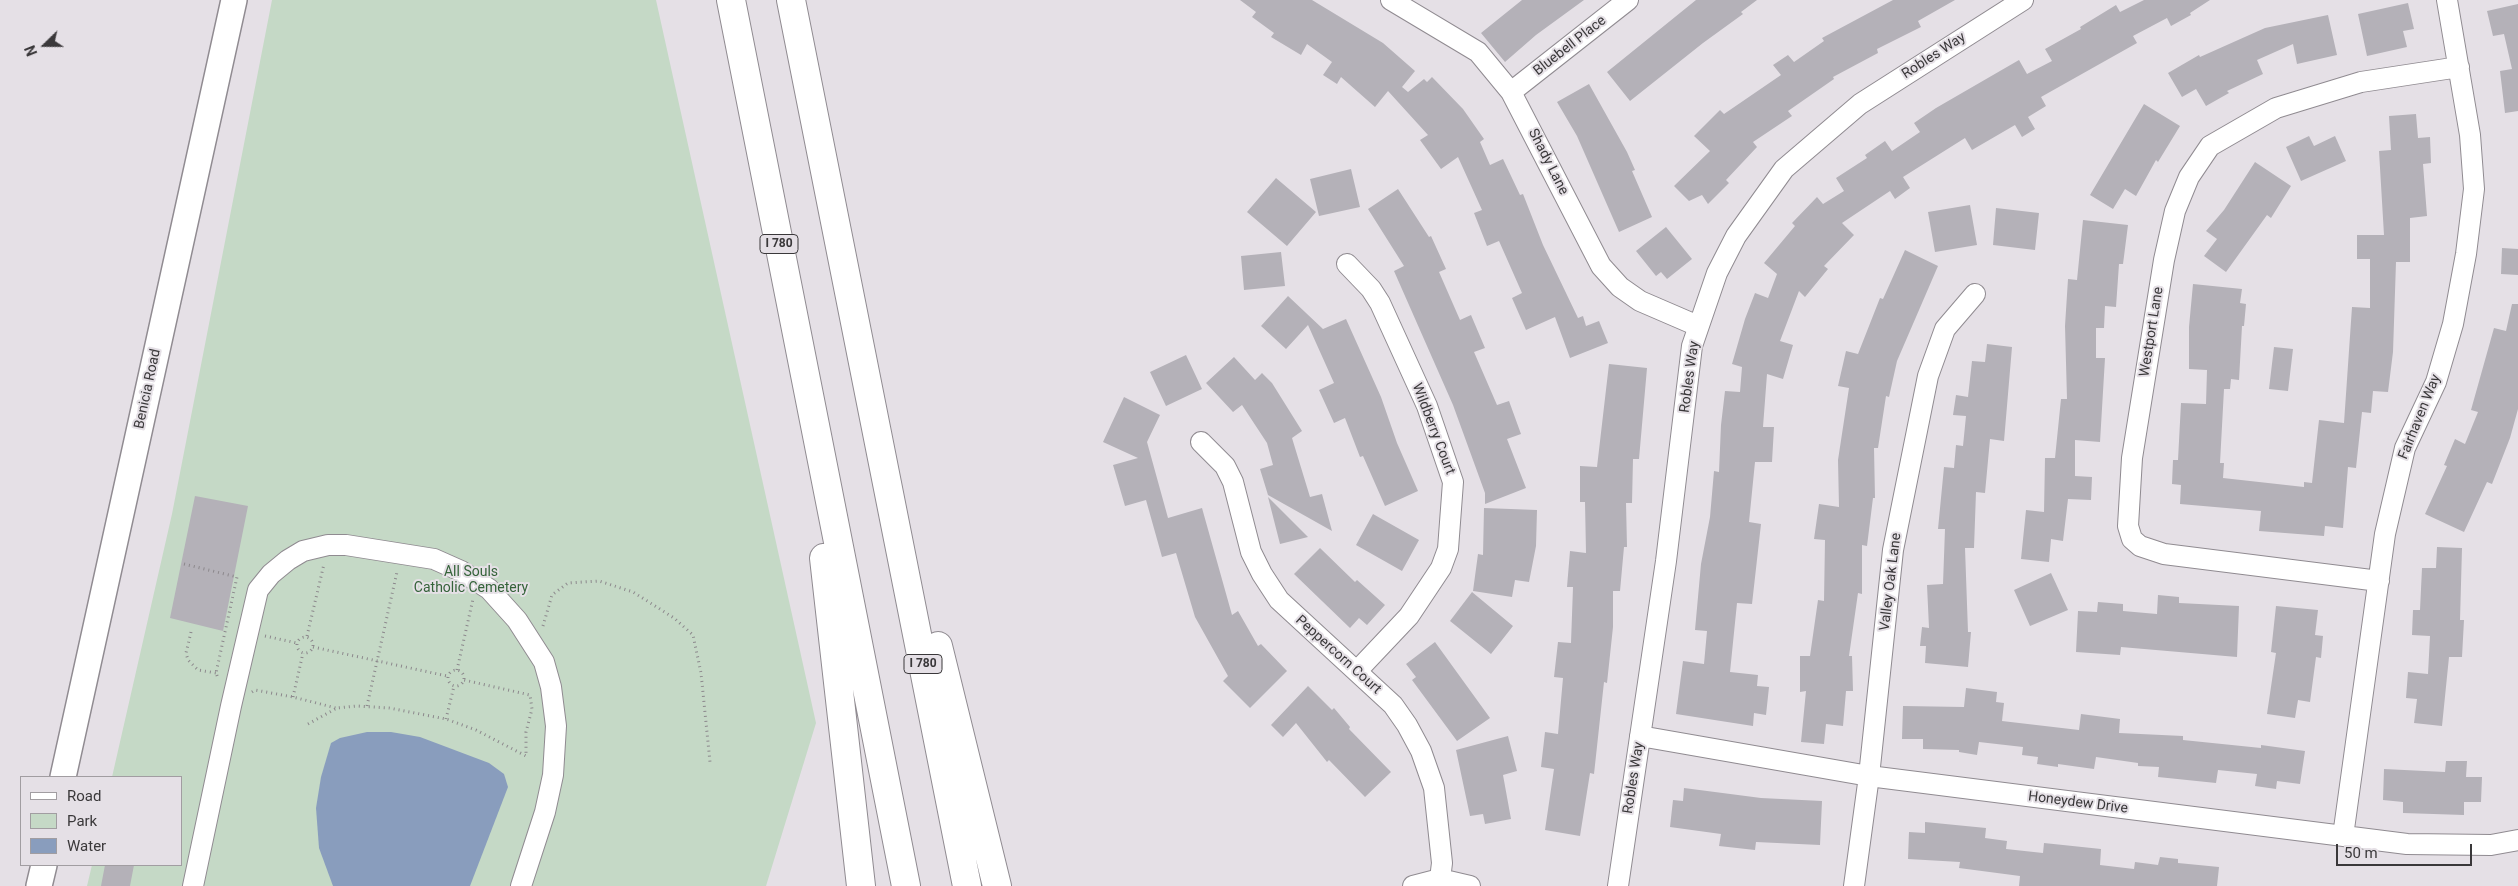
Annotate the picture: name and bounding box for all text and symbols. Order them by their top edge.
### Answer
street label: Bluebell Place [1530,12,1610,80]
north arrow [20,20,70,70]
street label: Robles Way [1899,29,1969,83]
text: N [22,43,40,58]
street label: Shady Lane [1524,126,1572,198]
road number: I 780 [760,234,798,253]
street label: Westport Lane [2137,286,2167,378]
street label: Robles Way [1677,340,1703,414]
street label: Benicia Road [131,348,165,430]
street label: Fairhaven Way [2395,372,2445,462]
street label: Wildberry Court [1408,381,1458,477]
street label: Valley Oak Lane [1877,532,1905,632]
park label: All Souls Catholic Cemetery [414,564,528,596]
street label: Peppercorn Court [1292,612,1384,698]
road number: I 780 [904,654,942,674]
street label: Robles Way [1620,741,1648,815]
legend [20,776,182,866]
text: Road [67,787,101,805]
street label: Honeydew Drive [2027,789,2129,817]
text: Park [67,812,97,830]
scale bar [2338,834,2474,866]
text: Water [67,837,106,855]
text: 50 m [2344,844,2378,862]

